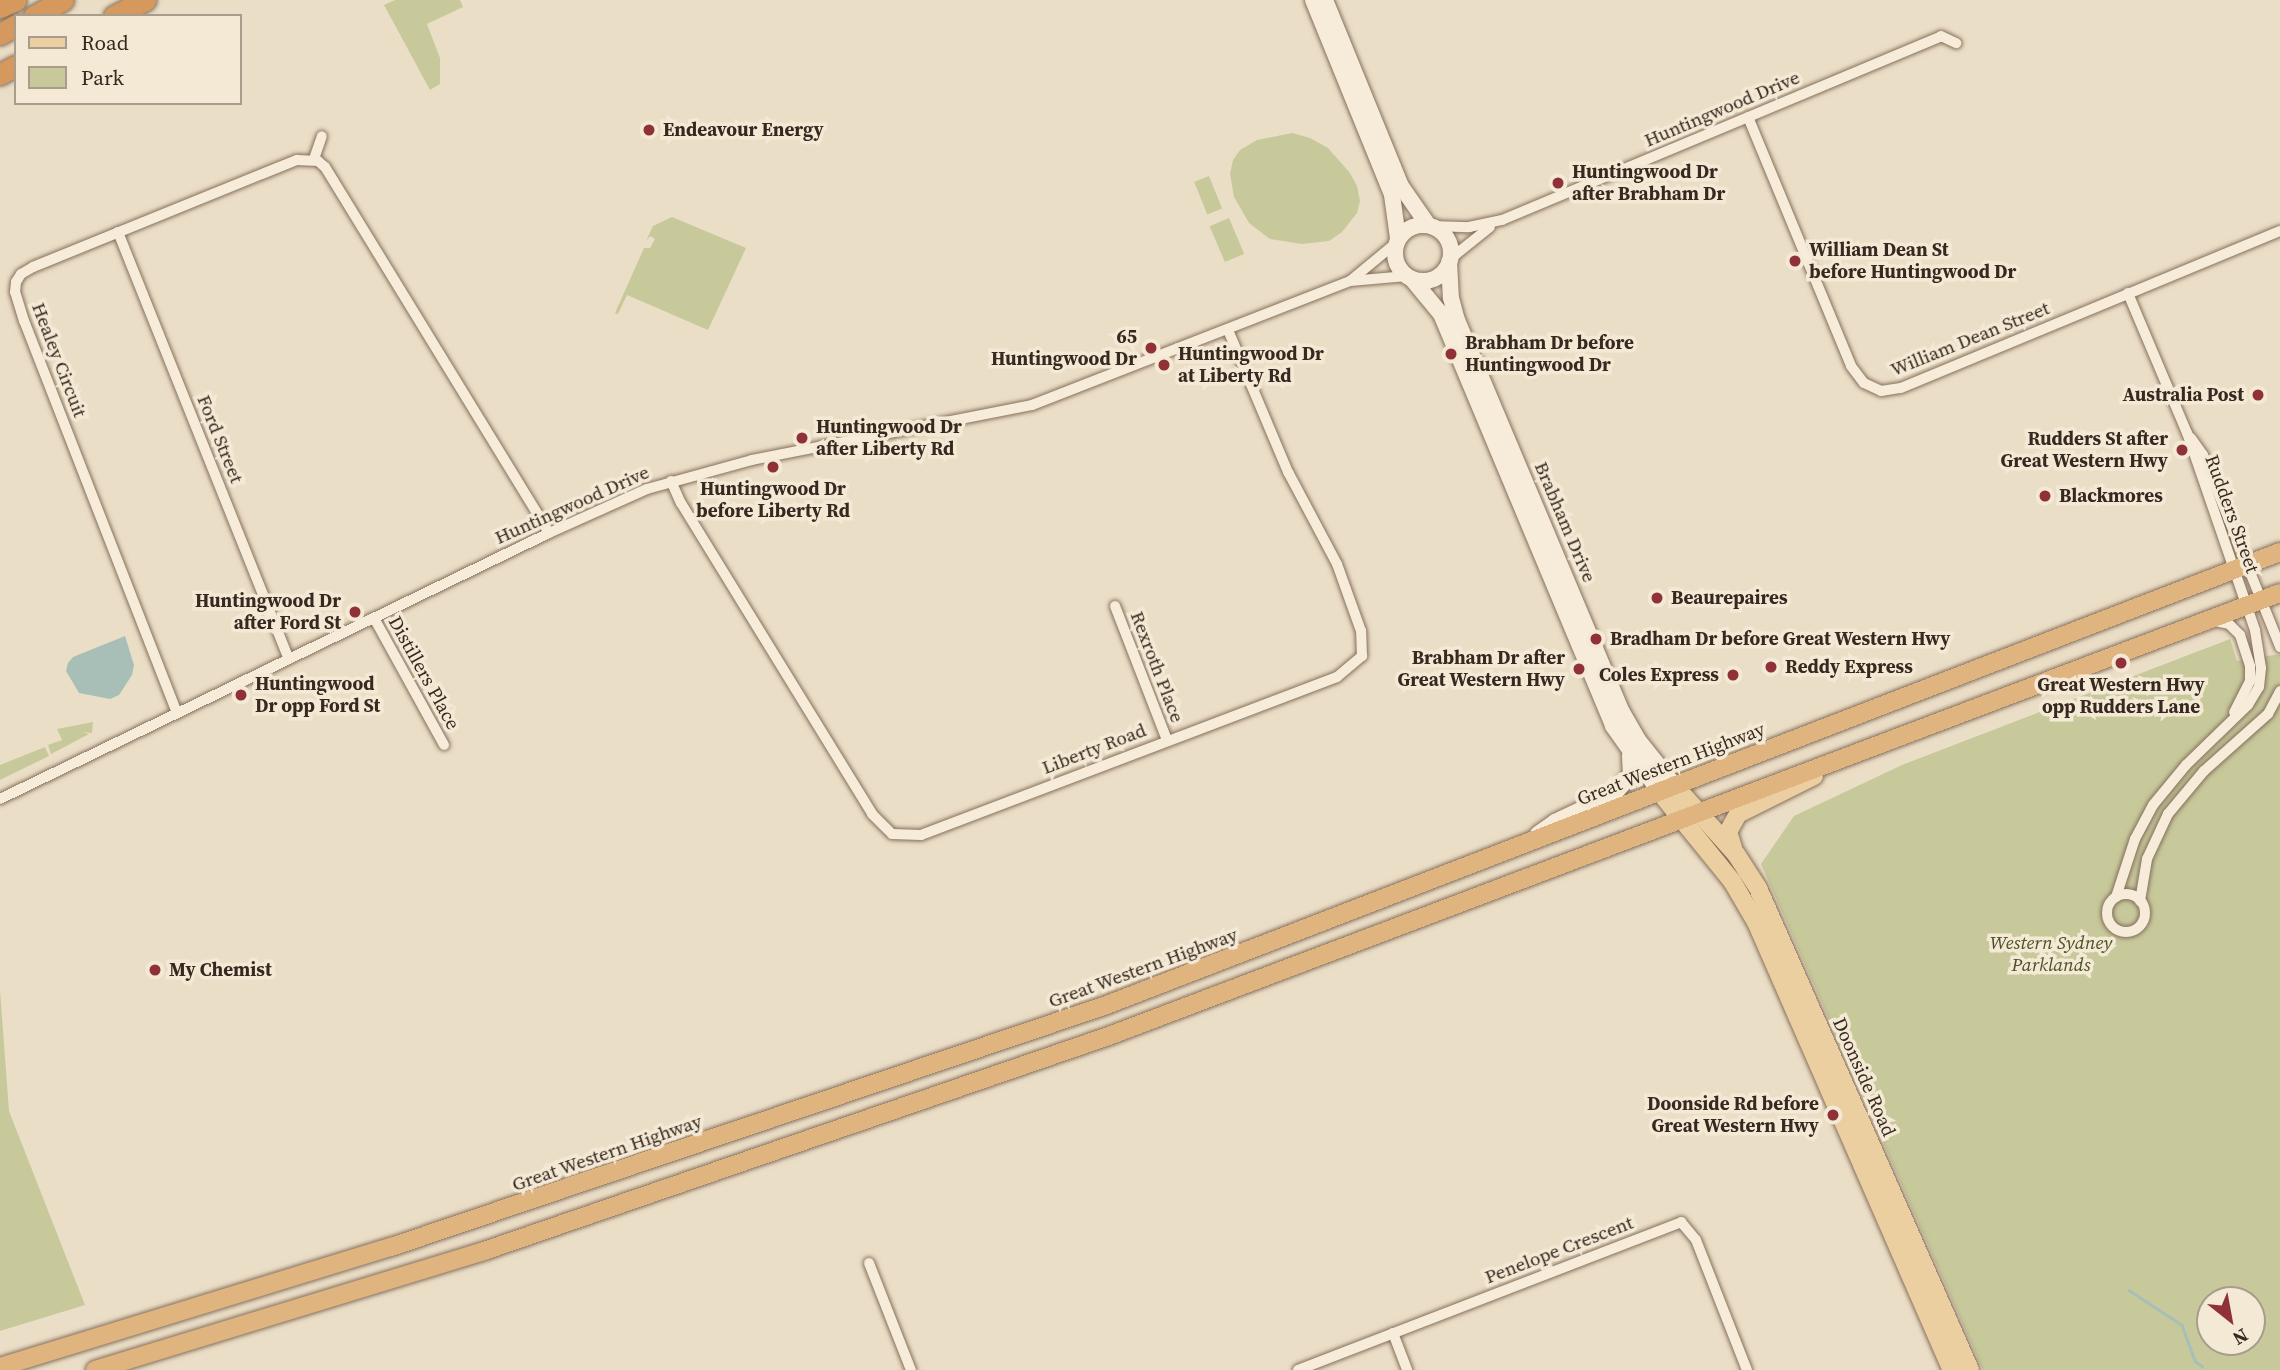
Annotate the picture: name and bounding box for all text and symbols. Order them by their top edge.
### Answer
legend [14,14,242,105]
text: Road [81,28,129,57]
text: Park [81,63,124,92]
street label: Huntingwood Drive [1641,66,1803,152]
place label: Endeavour Energy [663,119,824,141]
marker: Endeavour Energy [641,122,657,138]
place label: Huntingwood Dr after Brabham Dr [1572,161,1725,205]
marker: Huntingwood Dr after Brabham Dr [1550,175,1566,191]
place label: William Dean St before Huntingwood Dr [1809,239,2016,283]
marker: William Dean St before Huntingwood Dr [1787,253,1803,269]
street label: William Dean Street [1887,297,2053,381]
street label: Healey Circuit [27,300,91,420]
place label: 65 Huntingwood Dr [991,326,1137,370]
place label: Brabham Dr before Huntingwood Dr [1465,332,1634,376]
marker: 65 Huntingwood Dr [1143,340,1159,356]
place label: Huntingwood Dr at Liberty Rd [1178,343,1324,387]
marker: Brabham Dr before Huntingwood Dr [1443,346,1459,362]
marker: Huntingwood Dr at Liberty Rd [1156,357,1172,373]
place label: Australia Post [2123,384,2244,406]
marker: Australia Post [2250,387,2266,403]
street label: Ford Street [192,392,248,486]
place label: Huntingwood Dr after Liberty Rd [816,416,962,460]
place label: Rudders St after Great Western Hwy [2000,428,2168,472]
marker: Huntingwood Dr after Liberty Rd [794,430,810,446]
marker: Rudders St after Great Western Hwy [2174,442,2190,458]
street label: Rudders Street [2200,452,2264,576]
street label: Brabham Drive [1529,458,1601,586]
marker: Huntingwood Dr before Liberty Rd [765,459,781,475]
street label: Huntingwood Drive [491,461,653,549]
place label: Huntingwood Dr before Liberty Rd [696,478,850,522]
place label: Blackmores [2059,485,2163,507]
marker: Blackmores [2037,488,2053,504]
place label: Beaurepaires [1671,587,1788,609]
place label: Huntingwood Dr after Ford St [195,590,341,634]
marker: Beaurepaires [1649,590,1665,606]
marker: Huntingwood Dr after Ford St [347,604,363,620]
street label: Rexroth Place [1125,608,1189,726]
street label: Distillers Place [383,612,465,734]
place label: Bradham Dr before Great Western Hwy [1610,628,1951,650]
marker: Bradham Dr before Great Western Hwy [1588,631,1604,647]
place label: Brabham Dr after Great Western Hwy [1397,647,1565,691]
marker: Great Western Hwy opp Rudders Lane [2113,655,2129,671]
place label: Reddy Express [1785,656,1913,678]
marker: Reddy Express [1763,659,1779,675]
marker: Brabham Dr after Great Western Hwy [1571,661,1587,677]
place label: Coles Express [1599,664,1719,686]
marker: Coles Express [1725,667,1741,683]
place label: Huntingwood Dr opp Ford St [255,673,380,717]
place label: Great Western Hwy opp Rudders Lane [2037,674,2205,718]
marker: Huntingwood Dr opp Ford St [233,687,249,703]
street label: Great Western Highway [1574,718,1768,810]
street label: Liberty Road [1039,719,1149,779]
street label: Great Western Highway [1045,923,1241,1013]
park label: Western Sydney Parklands [1990,932,2112,976]
place label: My Chemist [169,959,272,981]
marker: My Chemist [147,962,163,978]
street label: Doonside Road [1828,1014,1900,1140]
place label: Doonside Rd before Great Western Hwy [1647,1093,1819,1137]
marker: Doonside Rd before Great Western Hwy [1825,1107,1841,1123]
street label: Great Western Highway [509,1110,705,1196]
street label: Penelope Crescent [1482,1211,1636,1289]
north arrow [2196,1286,2266,1356]
text: N [2228,1323,2253,1352]

